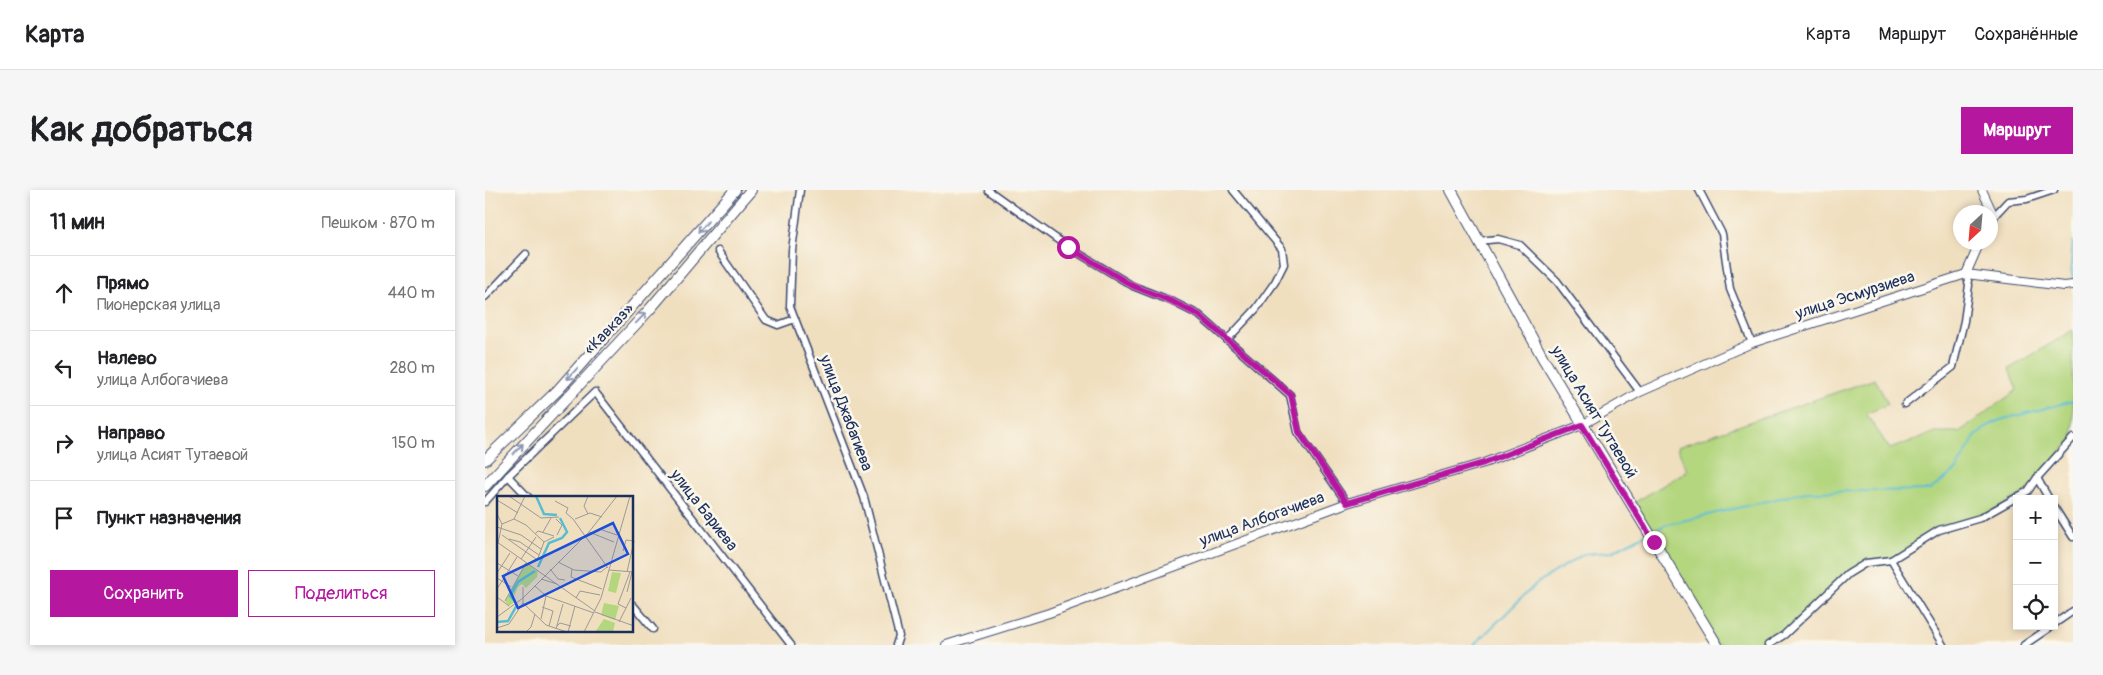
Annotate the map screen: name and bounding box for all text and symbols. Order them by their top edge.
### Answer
text: Карта [25,20,84,49]
text: Карта [1806,23,1850,46]
text: Маршрут [1878,23,1946,46]
text: Сохранённые [1974,23,2078,46]
button: Маршрут [1961,107,2073,154]
text: Как добраться [30,108,253,152]
north arrow [1953,205,1998,250]
text: 11 мин [50,209,105,236]
text: Пешком · 870 m [322,213,435,233]
one-way arrow [697,220,709,233]
route start [1057,236,1080,259]
street label: улица Эсмурзиева [1792,266,1917,324]
text: Прямо [97,271,149,295]
icon: ahead [50,279,78,307]
text: 440 m [388,283,435,303]
text: Пионерская улица [97,295,220,315]
street label: «Кавказ» [580,299,638,359]
one-way arrow [635,312,647,324]
street label: улица Асият Тутаевой [1546,341,1641,482]
text: Налево [97,346,157,370]
street label: улица Джабагиева [814,351,877,474]
icon: left [50,354,78,382]
text: 280 m [389,358,435,378]
one-way arrow [566,368,578,381]
text: улица Албогачиева [97,370,228,390]
text: Направо [97,421,165,445]
icon: right [50,429,78,457]
text: 150 m [391,433,435,453]
one-way arrow [512,443,524,456]
text: улица Асият Тутаевой [97,445,248,465]
street label: улица Бариева [665,464,742,555]
street label: улица Албогачиева [1196,487,1327,551]
map controls [2013,495,2058,630]
button: + [2013,495,2058,540]
inset map [497,496,634,632]
icon: arrive [50,504,78,532]
text: Пункт назначения [97,506,241,530]
route end [1643,531,1666,554]
button: − [2013,540,2058,585]
button: Сохранить [50,570,238,617]
button: Поделиться [248,570,435,617]
button: locate [2013,585,2058,630]

